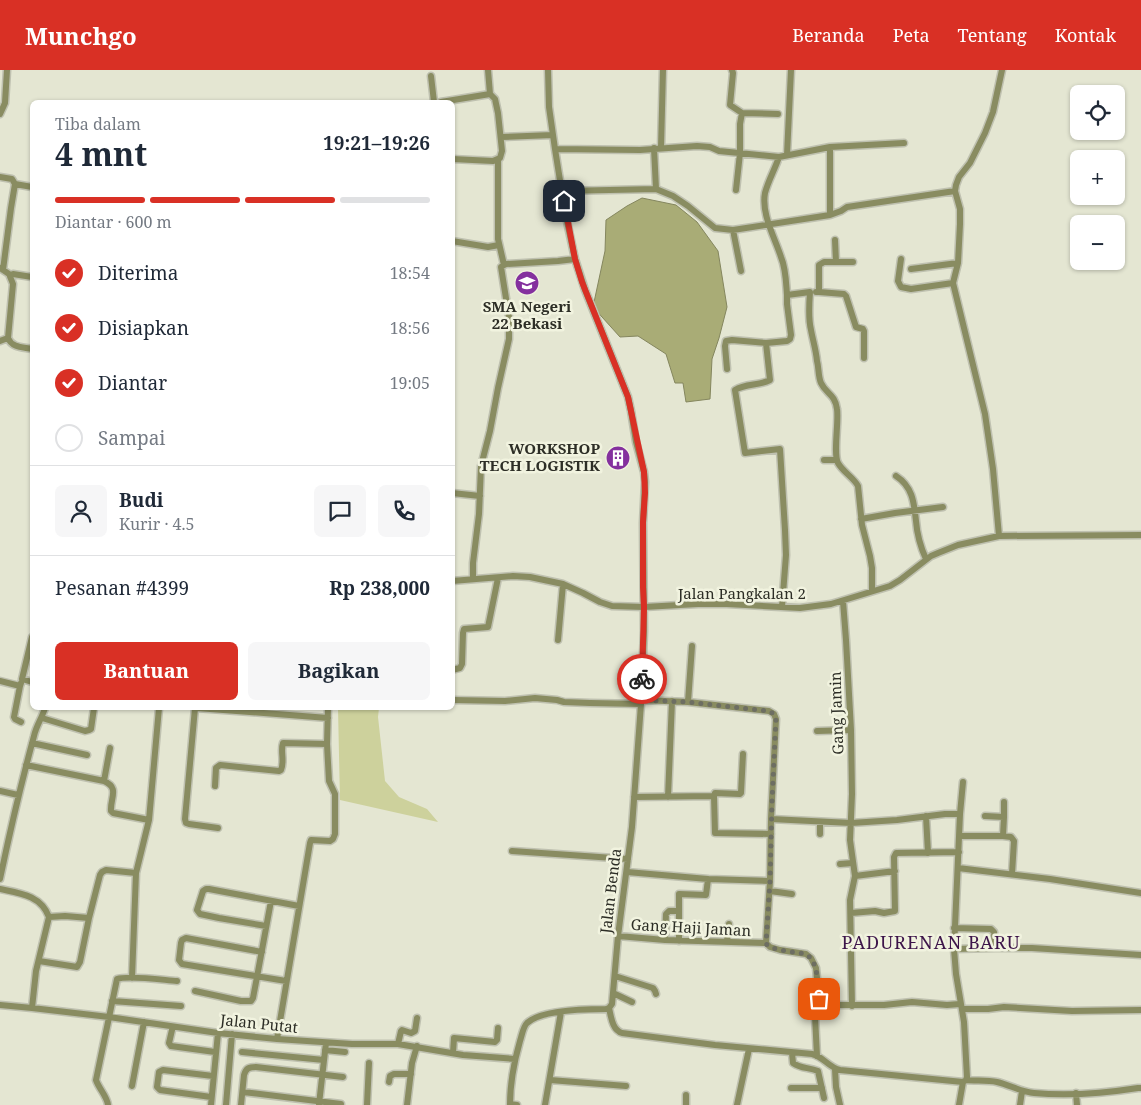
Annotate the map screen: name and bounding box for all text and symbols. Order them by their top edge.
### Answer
text: Munchgo [25,19,137,52]
text: Beranda [792,23,865,47]
text: Peta [893,23,930,47]
text: Tentang [958,23,1027,47]
text: Kontak [1055,23,1116,47]
map controls [1070,85,1125,270]
button: locate [1070,85,1125,140]
text: Tiba dalam [55,113,141,135]
text: 19:21–19:26 [323,130,430,156]
text: 4 mnt [55,132,147,175]
button: + [1070,150,1125,205]
pin [543,180,585,222]
icon: home [550,187,578,215]
text: Diantar · 600 m [55,211,172,233]
button: − [1070,215,1125,270]
icon: check [55,259,83,287]
text: Diterima [98,260,178,286]
text: 18:54 [390,262,430,284]
school or university icon: SMA Negeri 22 Bekasi [514,270,540,296]
place label: SMA Negeri 22 Bekasi [483,296,572,333]
icon: check [55,314,83,342]
text: Disiapkan [98,315,189,341]
text: 18:56 [390,317,430,339]
icon: check [55,369,83,397]
text: Diantar [98,370,167,396]
text: 19:05 [390,372,430,394]
text: Sampai [98,425,165,451]
place label: WORKSHOP TECH LOGISTIK [480,438,601,475]
building icon: WORKSHOP TECH LOGISTIK [605,445,631,471]
button: person [55,485,107,537]
button: chat [314,485,366,537]
button: phone [378,485,430,537]
text: Budi [119,487,163,513]
text: Kurir · 4.5 [119,513,194,535]
text: Pesanan #4399 [55,575,189,601]
text: Rp 238,000 [329,575,430,601]
street label: Jalan Pangkalan 2 [677,583,806,603]
button: Bantuan [55,642,238,700]
button: Bagikan [248,642,430,700]
courier [617,654,667,704]
icon: bike [628,665,656,693]
street label: Gang Jamin [825,671,847,755]
street label: Jalan Benda [595,847,625,936]
street label: Gang Haji Jaman [630,914,752,940]
district label: PADURENAN BARU [841,930,1021,954]
pin [798,978,840,1020]
icon: bag [805,985,833,1013]
street label: Jalan Putat [218,1009,299,1037]

